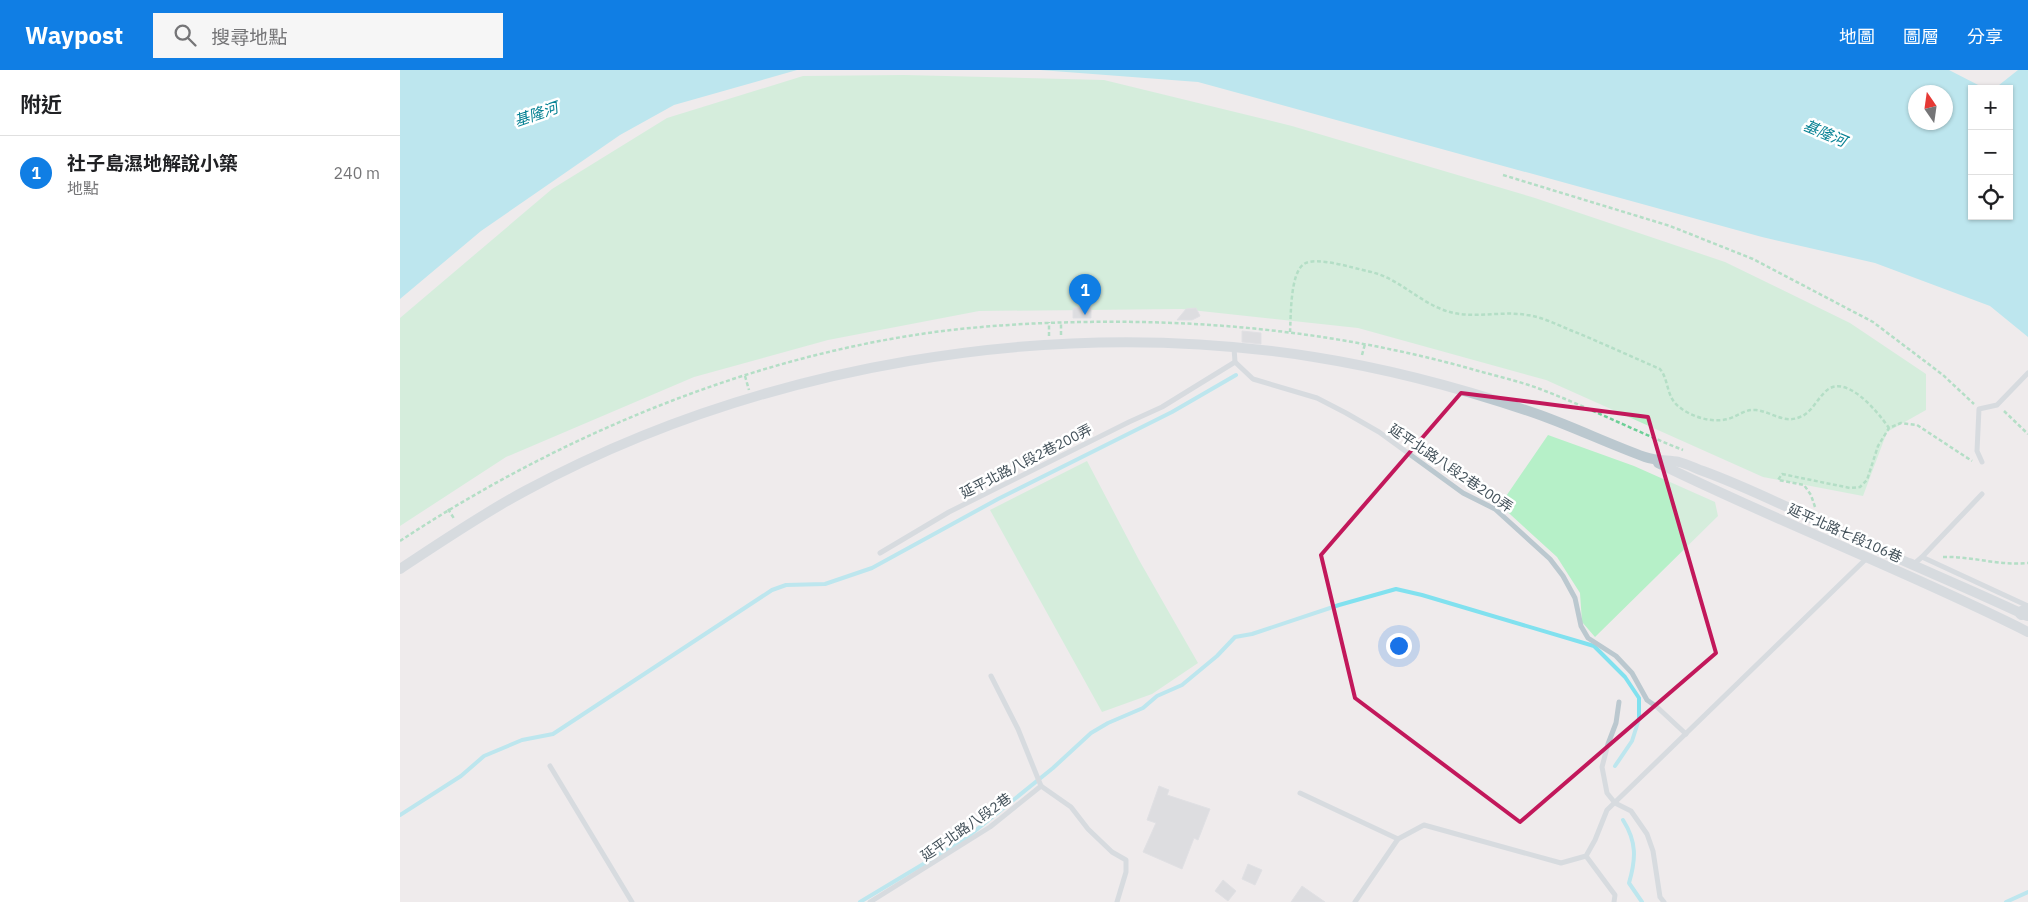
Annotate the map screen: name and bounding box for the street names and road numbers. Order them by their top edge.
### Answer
street label: 延平北路八段2巷200弄 [957,420,1095,502]
street label: 延平北路八段2巷200弄 [1386,420,1516,516]
street label: 延平北路七段106巷 [1785,500,1905,566]
street label: 延平北路八段2巷 [917,789,1015,865]

